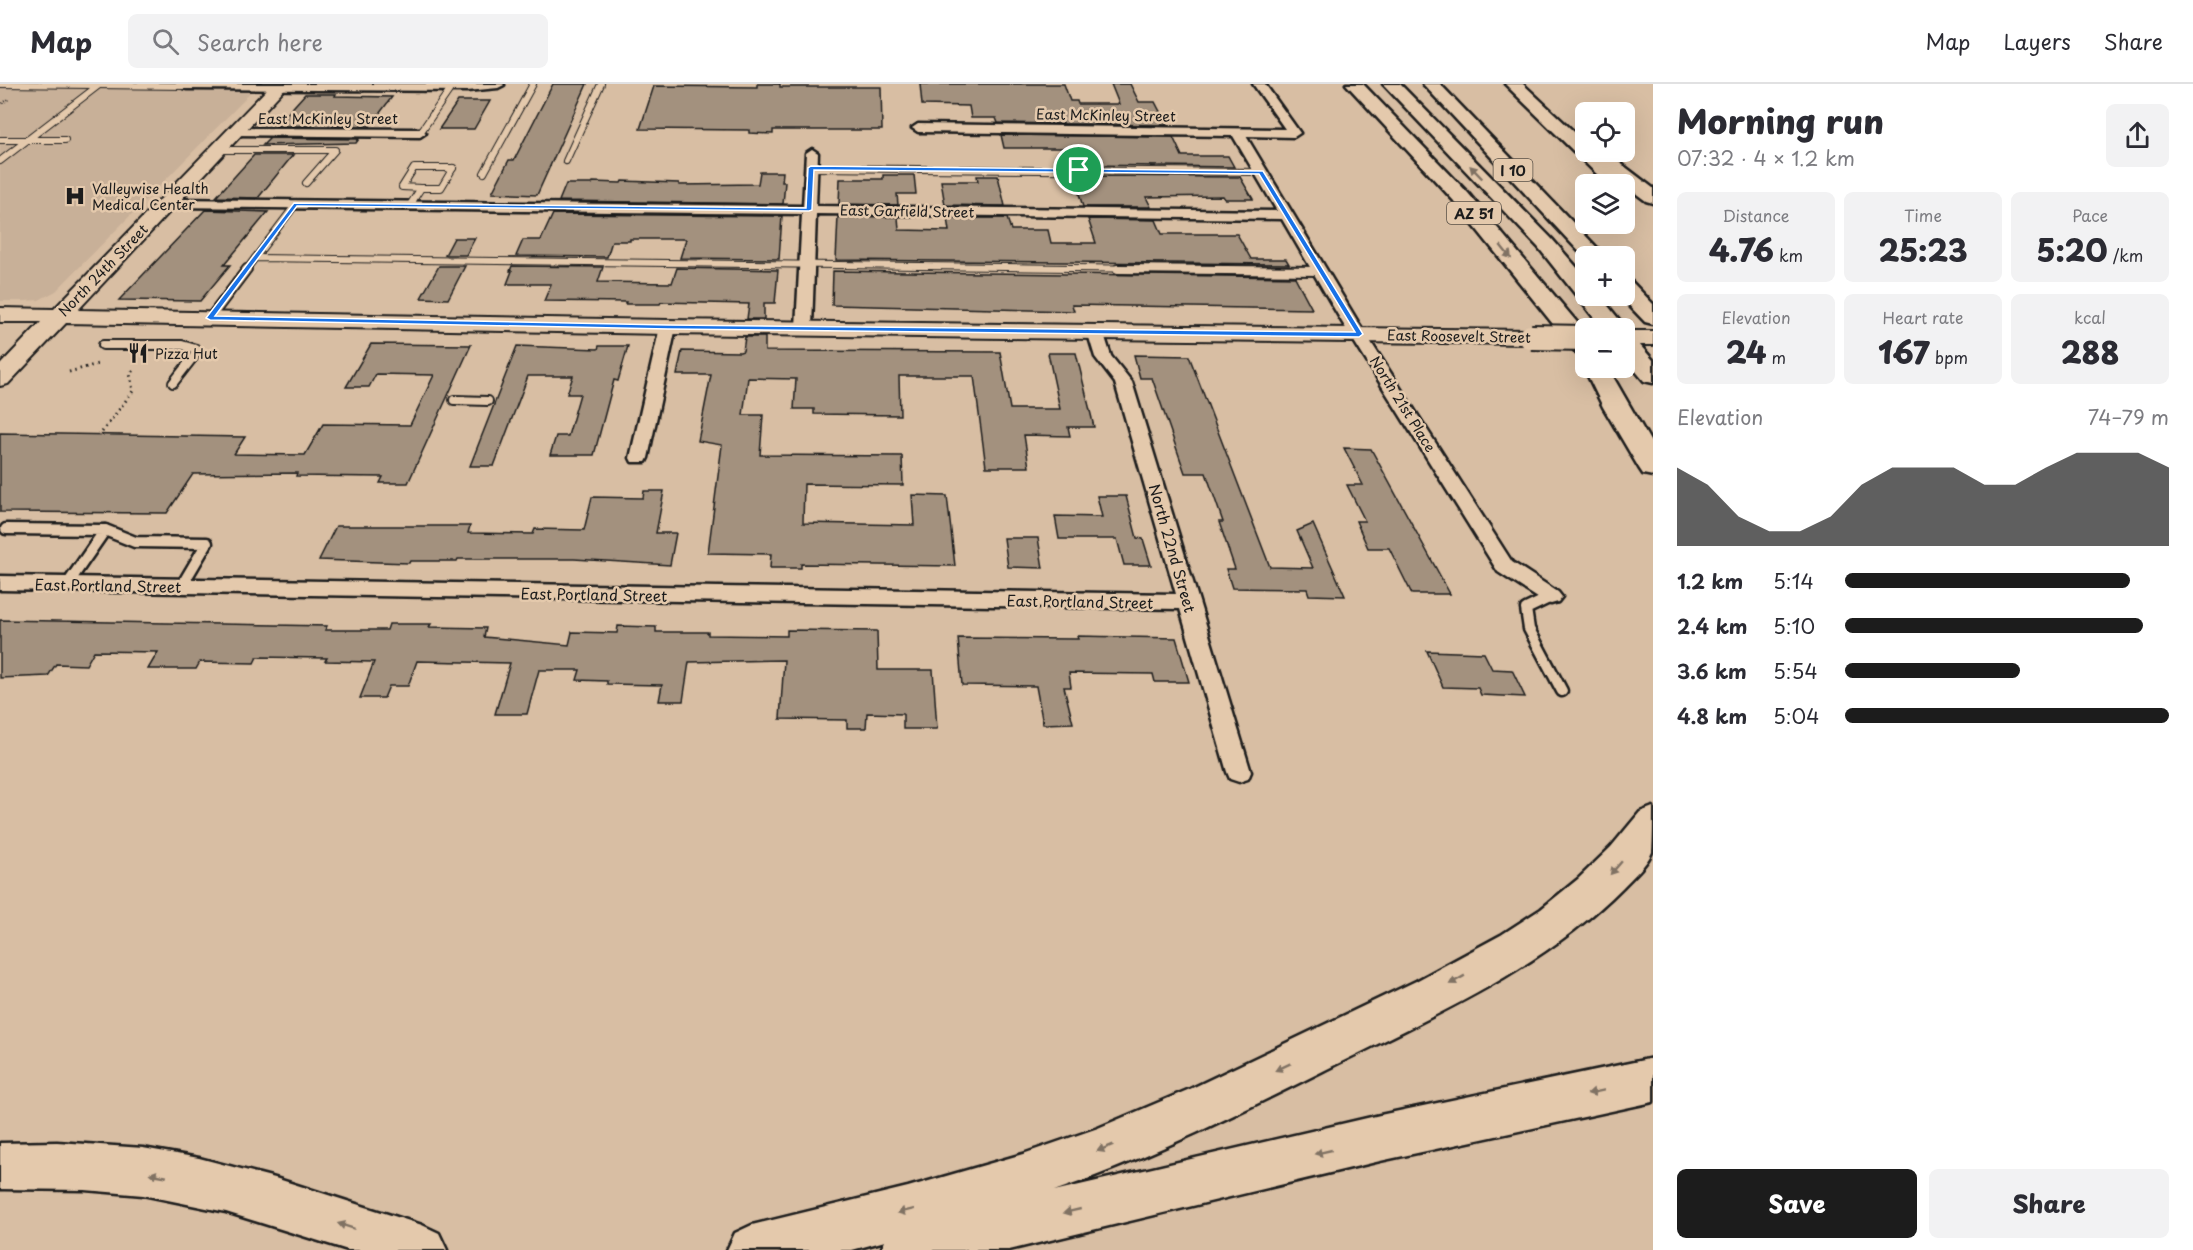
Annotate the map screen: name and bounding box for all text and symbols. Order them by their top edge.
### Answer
search box [128,14,548,68]
text: Map [30,20,92,63]
icon: search [149,25,182,58]
text: Search here [197,25,323,58]
text: Map [1926,25,1970,57]
text: Layers [2003,25,2071,57]
text: Share [2104,25,2163,57]
text: Morning run [1677,95,1884,145]
map controls [1575,102,1635,378]
button: locate [1575,102,1635,162]
street label: East McKinley Street [1036,103,1176,127]
button: share [2106,104,2169,167]
street label: East McKinley Street [258,108,398,129]
text: 07:32 · 4 × 1.2 km [1677,143,1855,173]
pin [1053,144,1104,195]
icon: arrive [1062,153,1095,186]
road number: I 10 [1494,159,1532,181]
one-way arrow [1469,164,1483,179]
button: layers [1575,174,1635,234]
place label: Valleywise Health Medical Center [92,178,209,215]
hospital icon: Valleywise Health Medical Center [63,184,87,208]
street label: East Garfield Street [840,199,975,223]
road number: AZ 51 [1447,202,1501,224]
text: Distance [1722,203,1790,227]
text: Time [1904,203,1942,227]
text: Pace [2072,203,2108,227]
street label: North 24th Street [53,219,153,321]
text: 4.76 [1709,227,1774,272]
text: 25:23 [1878,227,1968,272]
text: 5:20 [2037,227,2108,272]
text: km [1774,243,1803,267]
text: /km [2108,243,2143,267]
one-way arrow [1499,244,1512,260]
button: + [1575,246,1635,306]
text: Elevation [1721,305,1791,329]
text: Heart rate [1883,305,1963,329]
text: kcal [2074,305,2106,329]
button: − [1575,318,1635,378]
street label: East Roosevelt Street [1387,324,1531,348]
text: 24 [1726,329,1766,374]
text: 167 [1878,329,1930,374]
text: 288 [2061,329,2119,374]
restaurant icon: Pizza Hut [126,341,150,365]
place label: Pizza Hut [155,343,218,364]
text: m [1766,345,1786,369]
text: bpm [1930,345,1968,369]
street label: North 21st Place [1365,352,1441,456]
text: Elevation [1677,402,1763,432]
text: 74–79 m [2088,402,2169,432]
street label: North 22nd Street [1144,481,1202,615]
text: 1.2 km [1677,566,1743,596]
text: 5:14 [1773,566,1814,596]
street label: East Portland Street [34,572,182,598]
street label: East Portland Street [520,581,668,607]
street label: East Portland Street [1006,588,1154,614]
text: 2.4 km [1677,611,1747,641]
text: 5:10 [1773,611,1815,641]
text: 3.6 km [1677,656,1747,686]
text: 5:54 [1773,656,1818,686]
text: 4.8 km [1677,701,1747,731]
text: 5:04 [1773,701,1819,731]
one-way arrow [1609,861,1623,876]
one-way arrow [1449,975,1466,985]
one-way arrow [1274,1062,1291,1071]
one-way arrow [1586,1088,1605,1097]
one-way arrow [1096,1143,1114,1153]
one-way arrow [1314,1147,1333,1157]
button: Save [1677,1169,1917,1238]
button: Share [1929,1169,2169,1238]
one-way arrow [149,1171,168,1180]
one-way arrow [1063,1206,1081,1216]
one-way arrow [896,1207,915,1217]
one-way arrow [337,1221,355,1230]

